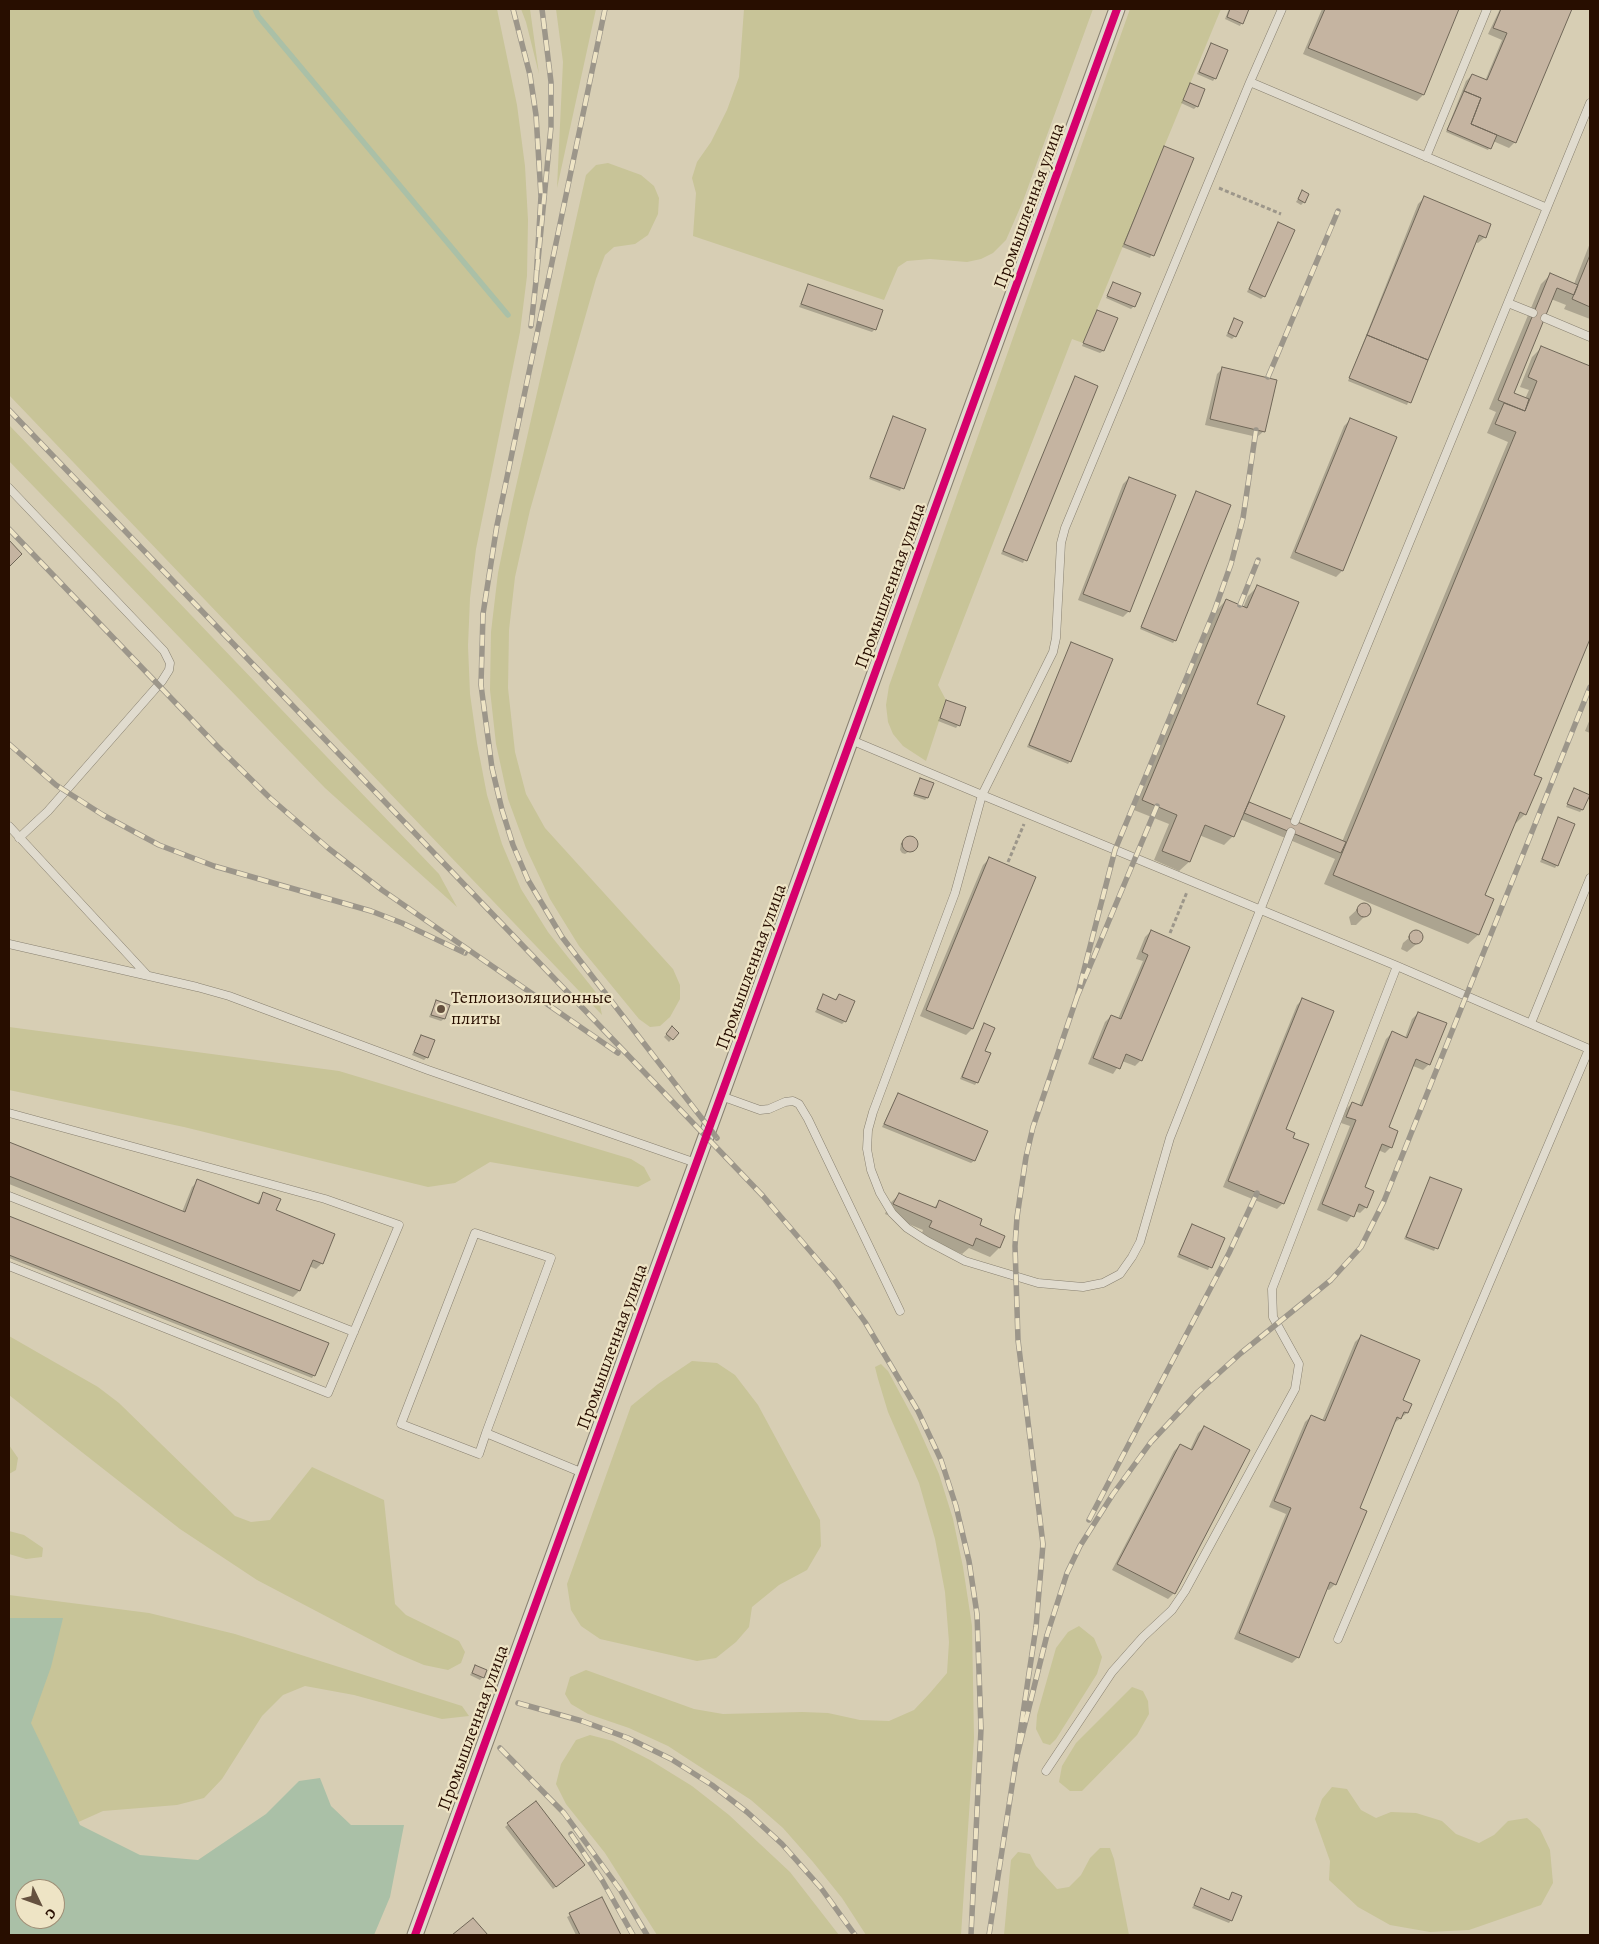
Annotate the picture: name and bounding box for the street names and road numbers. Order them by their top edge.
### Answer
street label: Промышленная улица [990,120,1070,292]
street label: Промышленная улица [851,500,931,672]
street label: Промышленная улица [712,881,792,1053]
street label: Промышленная улица [573,1261,653,1433]
street label: Промышленная улица [434,1642,514,1814]

